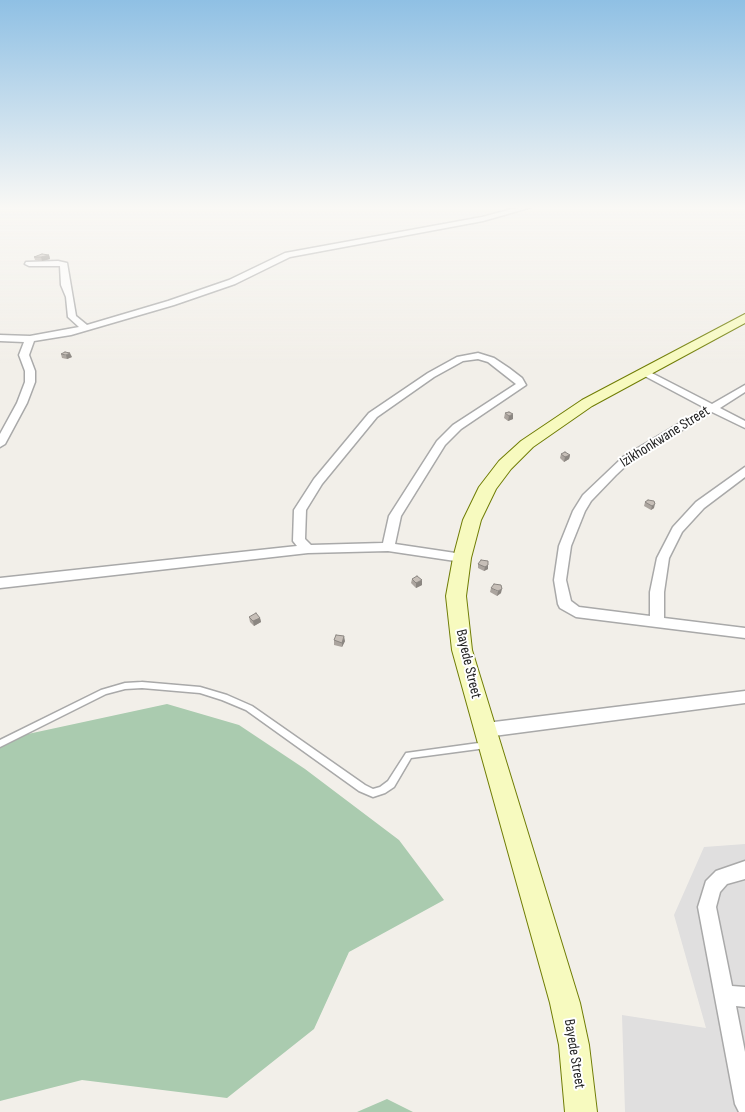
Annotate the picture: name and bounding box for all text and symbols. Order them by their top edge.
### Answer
street label: Izikhonkwane Street [617,402,713,472]
street label: Bayede Street [451,628,485,700]
street label: Bayede Street [560,1018,588,1090]

